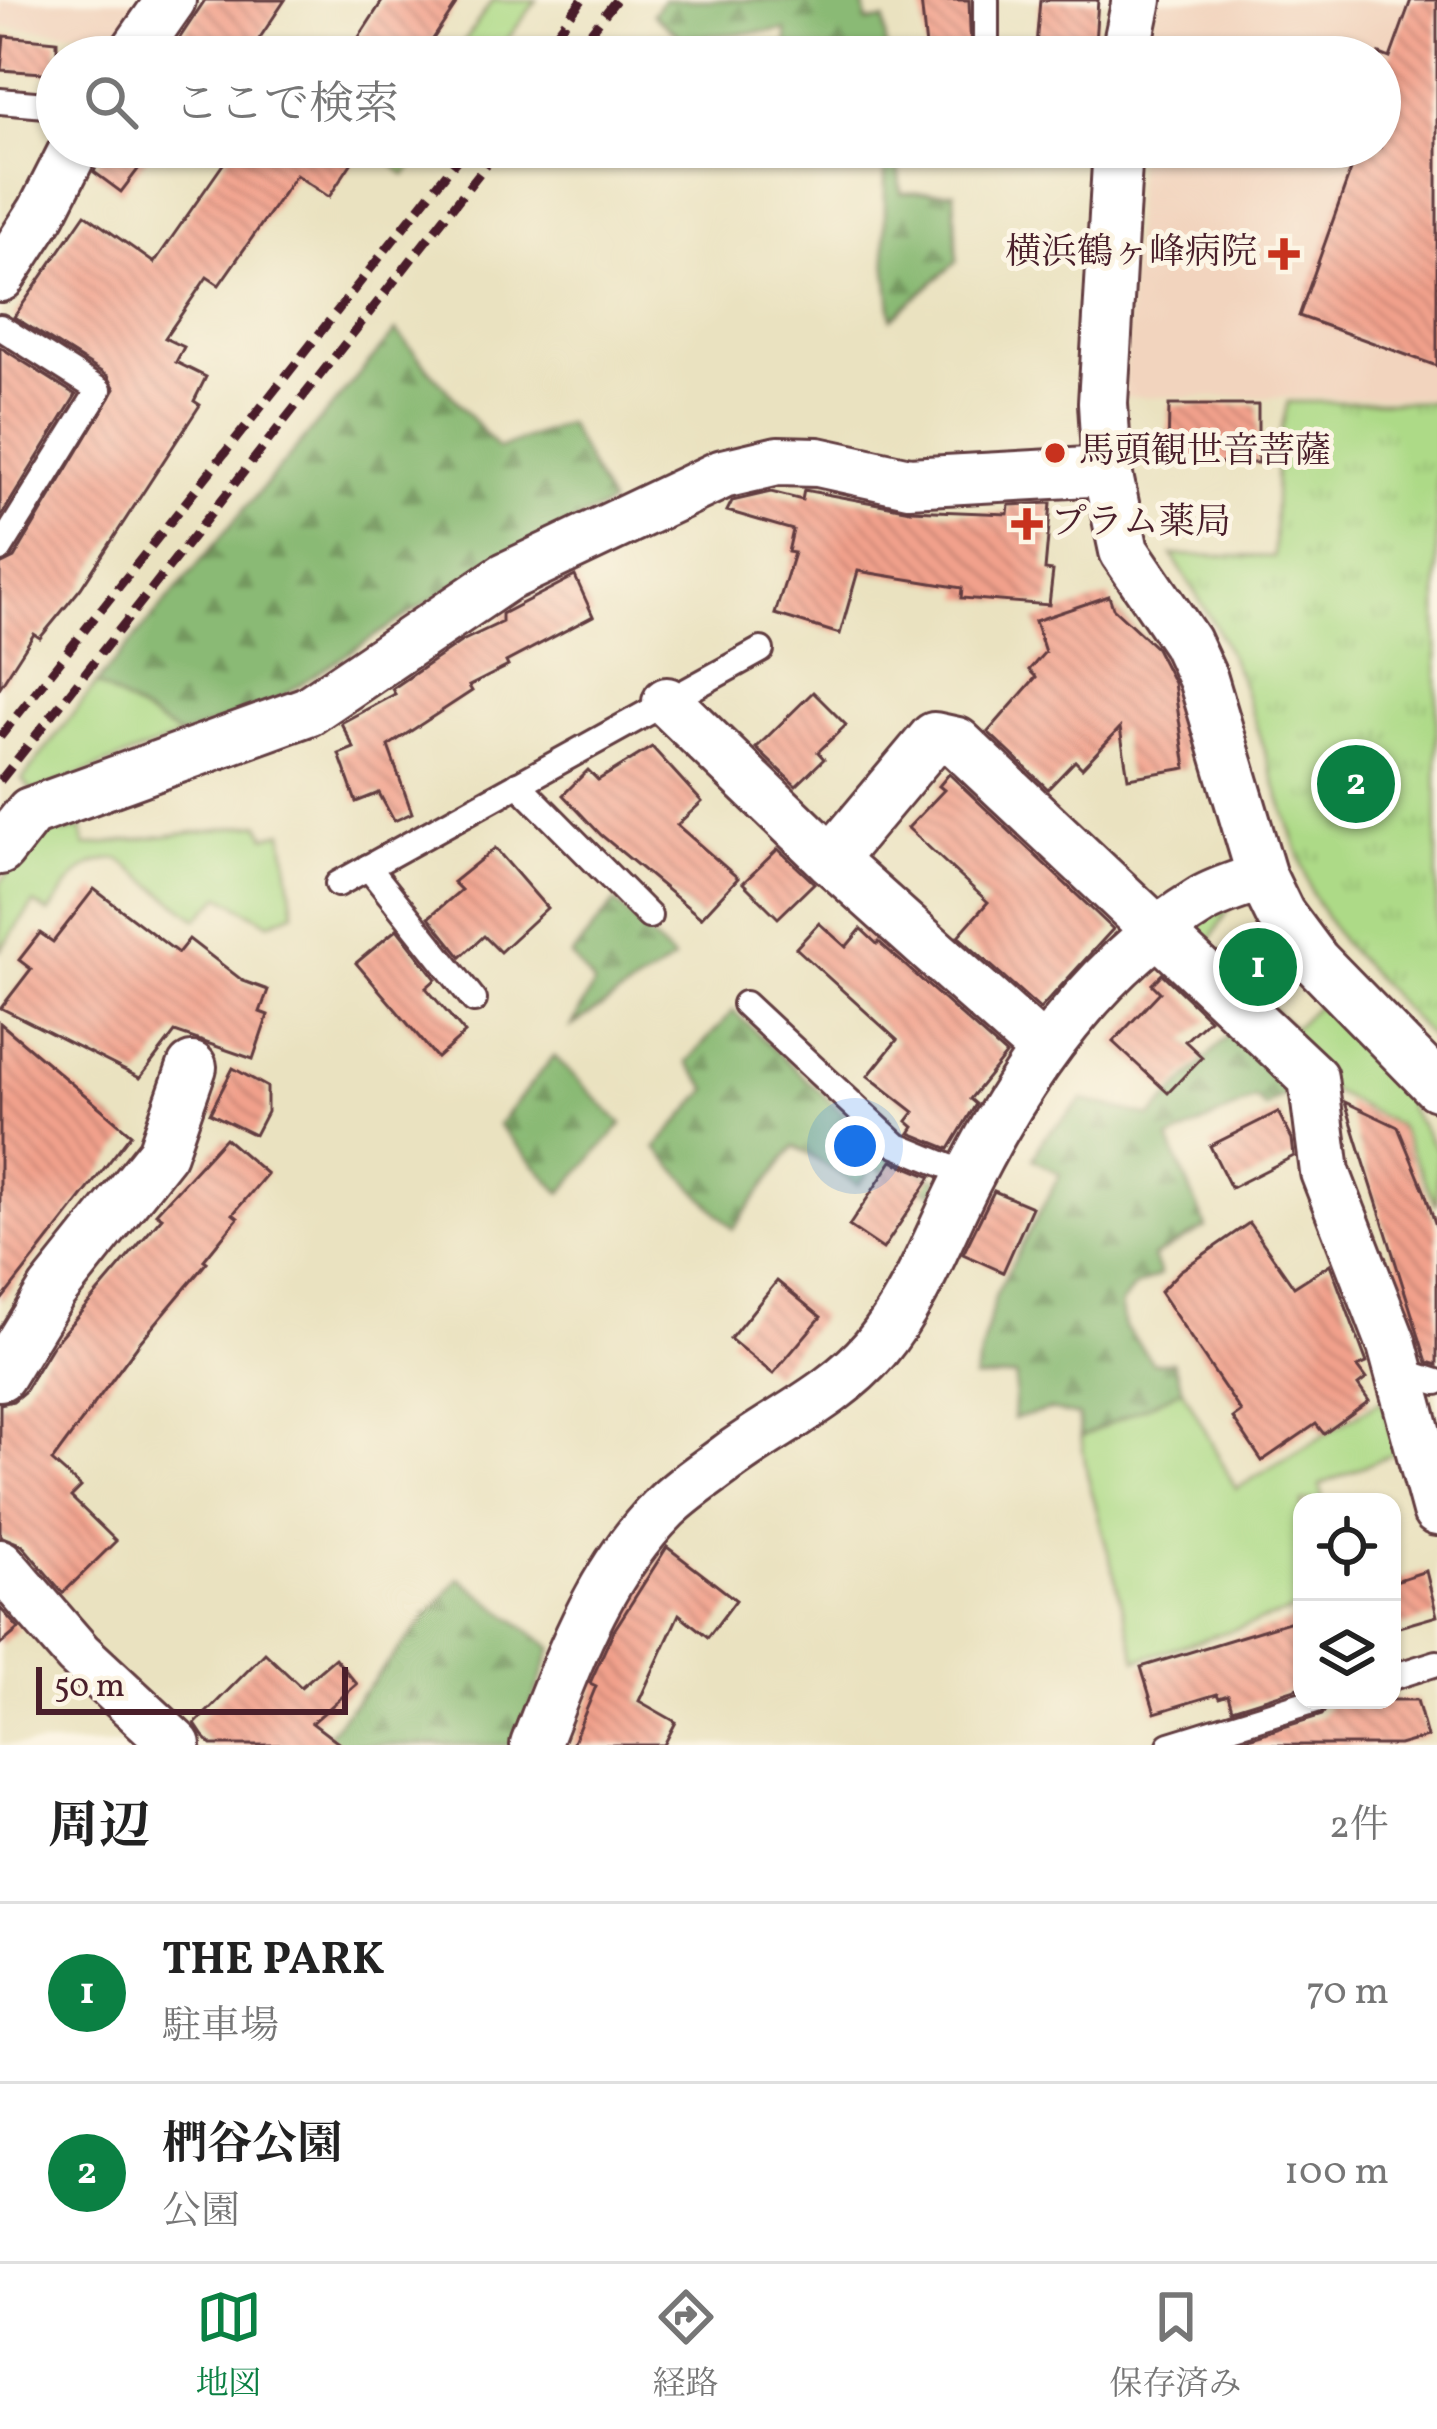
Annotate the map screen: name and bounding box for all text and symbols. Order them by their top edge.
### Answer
search box [36,36,1401,168]
icon: search [78,69,144,135]
text: ここで検索 [174,75,399,138]
place label: 横浜鶴ヶ峰病院 [1005,229,1257,279]
marker: 横浜鶴ヶ峰病院 [1268,238,1300,270]
place label: 馬頭観世音菩薩 [1079,428,1331,478]
marker: 馬頭観世音菩薩 [1042,440,1068,466]
place label: プラム薬局 [1051,499,1231,549]
marker: プラム薬局 [1014,511,1040,537]
pin: 2 [1317,739,1395,829]
pin: 1 [1219,922,1297,1012]
your location [825,1116,885,1176]
map controls [1293,1493,1401,1709]
button: locate [1293,1493,1401,1601]
button: layers [1293,1601,1401,1709]
scale bar [36,1661,348,1714]
text: 50 m [54,1665,125,1711]
text: 周辺 [48,1793,150,1864]
text: 2件 [1329,1800,1389,1854]
text: THE PARK [162,1930,385,1993]
text: 1 [79,1966,95,2020]
text: 70 m [1306,1966,1389,2020]
text: 駐車場 [162,2001,279,2055]
text: 椚谷公園 [162,2115,342,2178]
text: 2 [77,2146,97,2200]
text: 100 m [1284,2146,1389,2200]
text: 公園 [162,2186,240,2240]
tab: 地図 [196,2284,262,2409]
tab: 経路 [653,2284,719,2409]
tab: 保存済み [1110,2284,1242,2409]

